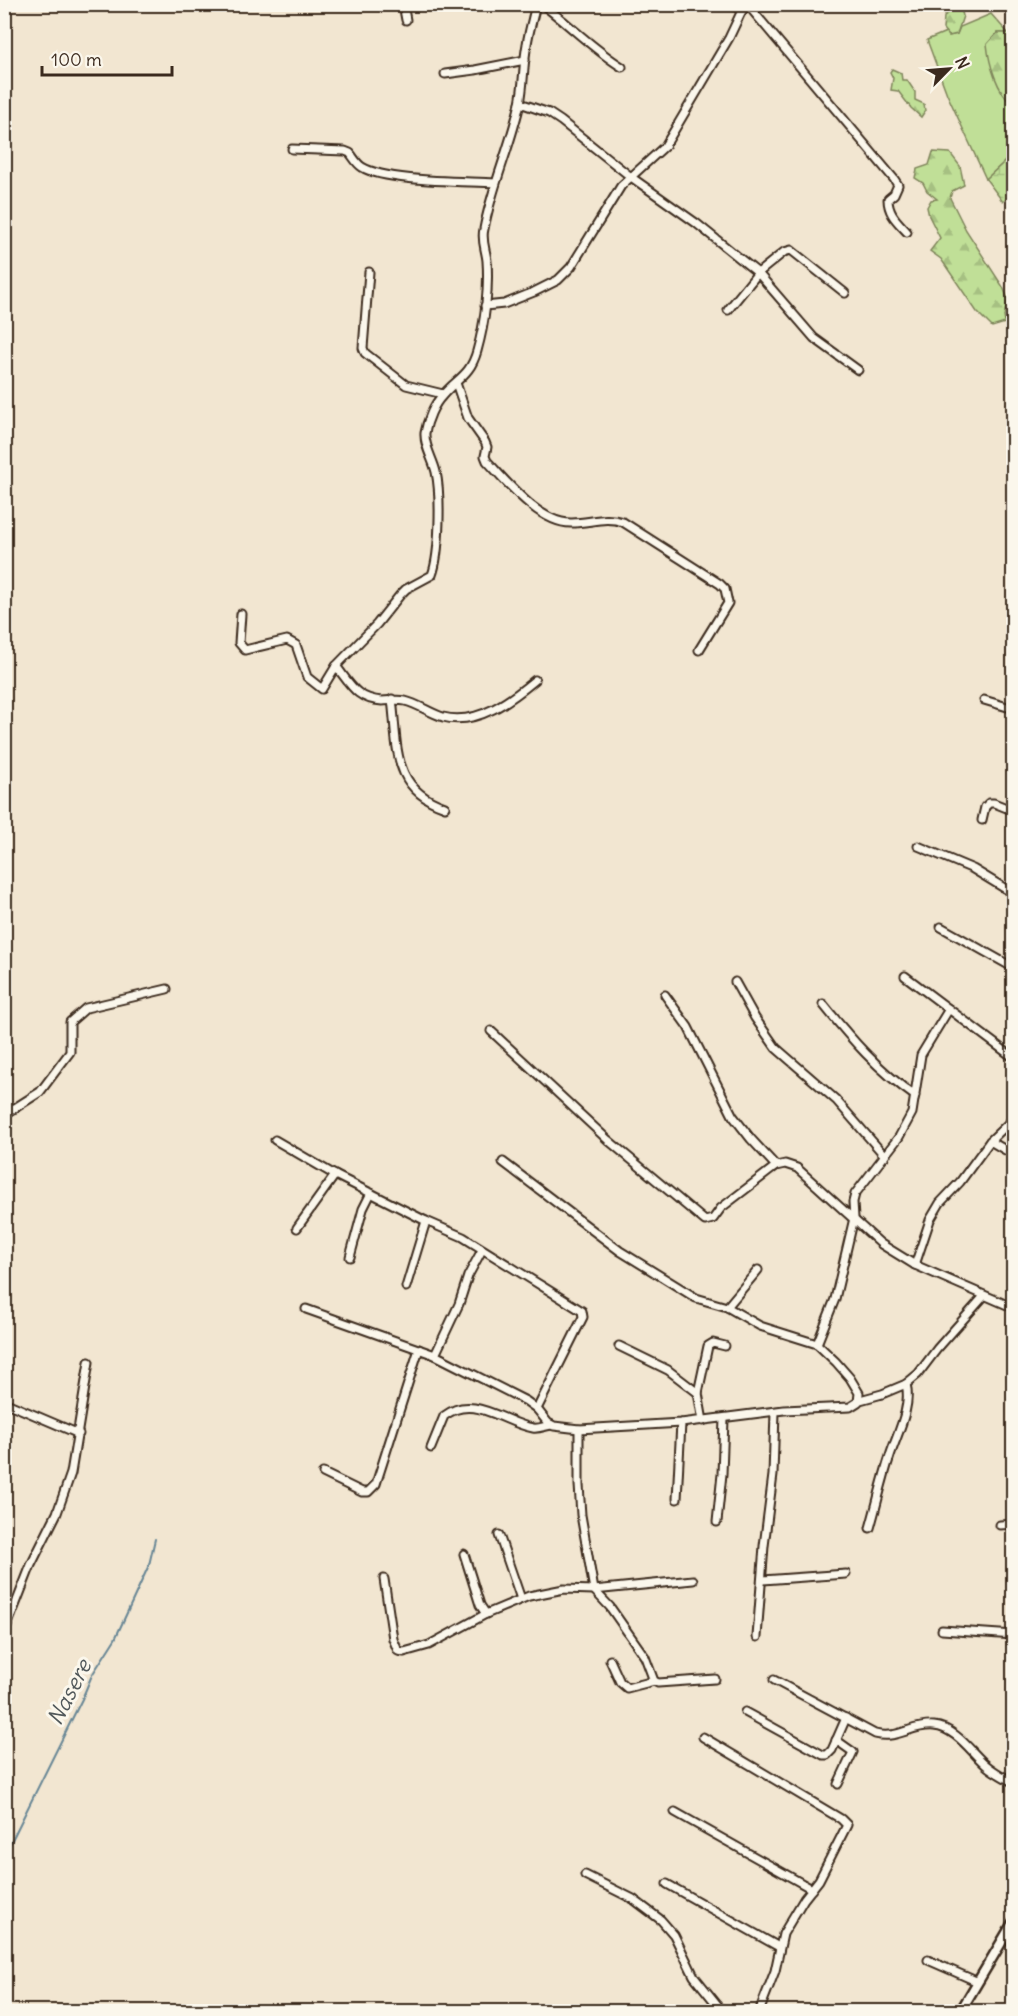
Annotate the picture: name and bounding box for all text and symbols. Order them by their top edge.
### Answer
scale bar [42,39,172,77]
north arrow [919,39,979,99]
text: 100 m [51,48,102,71]
text: N [951,53,974,72]
water label: Nasere [41,1653,98,1729]

